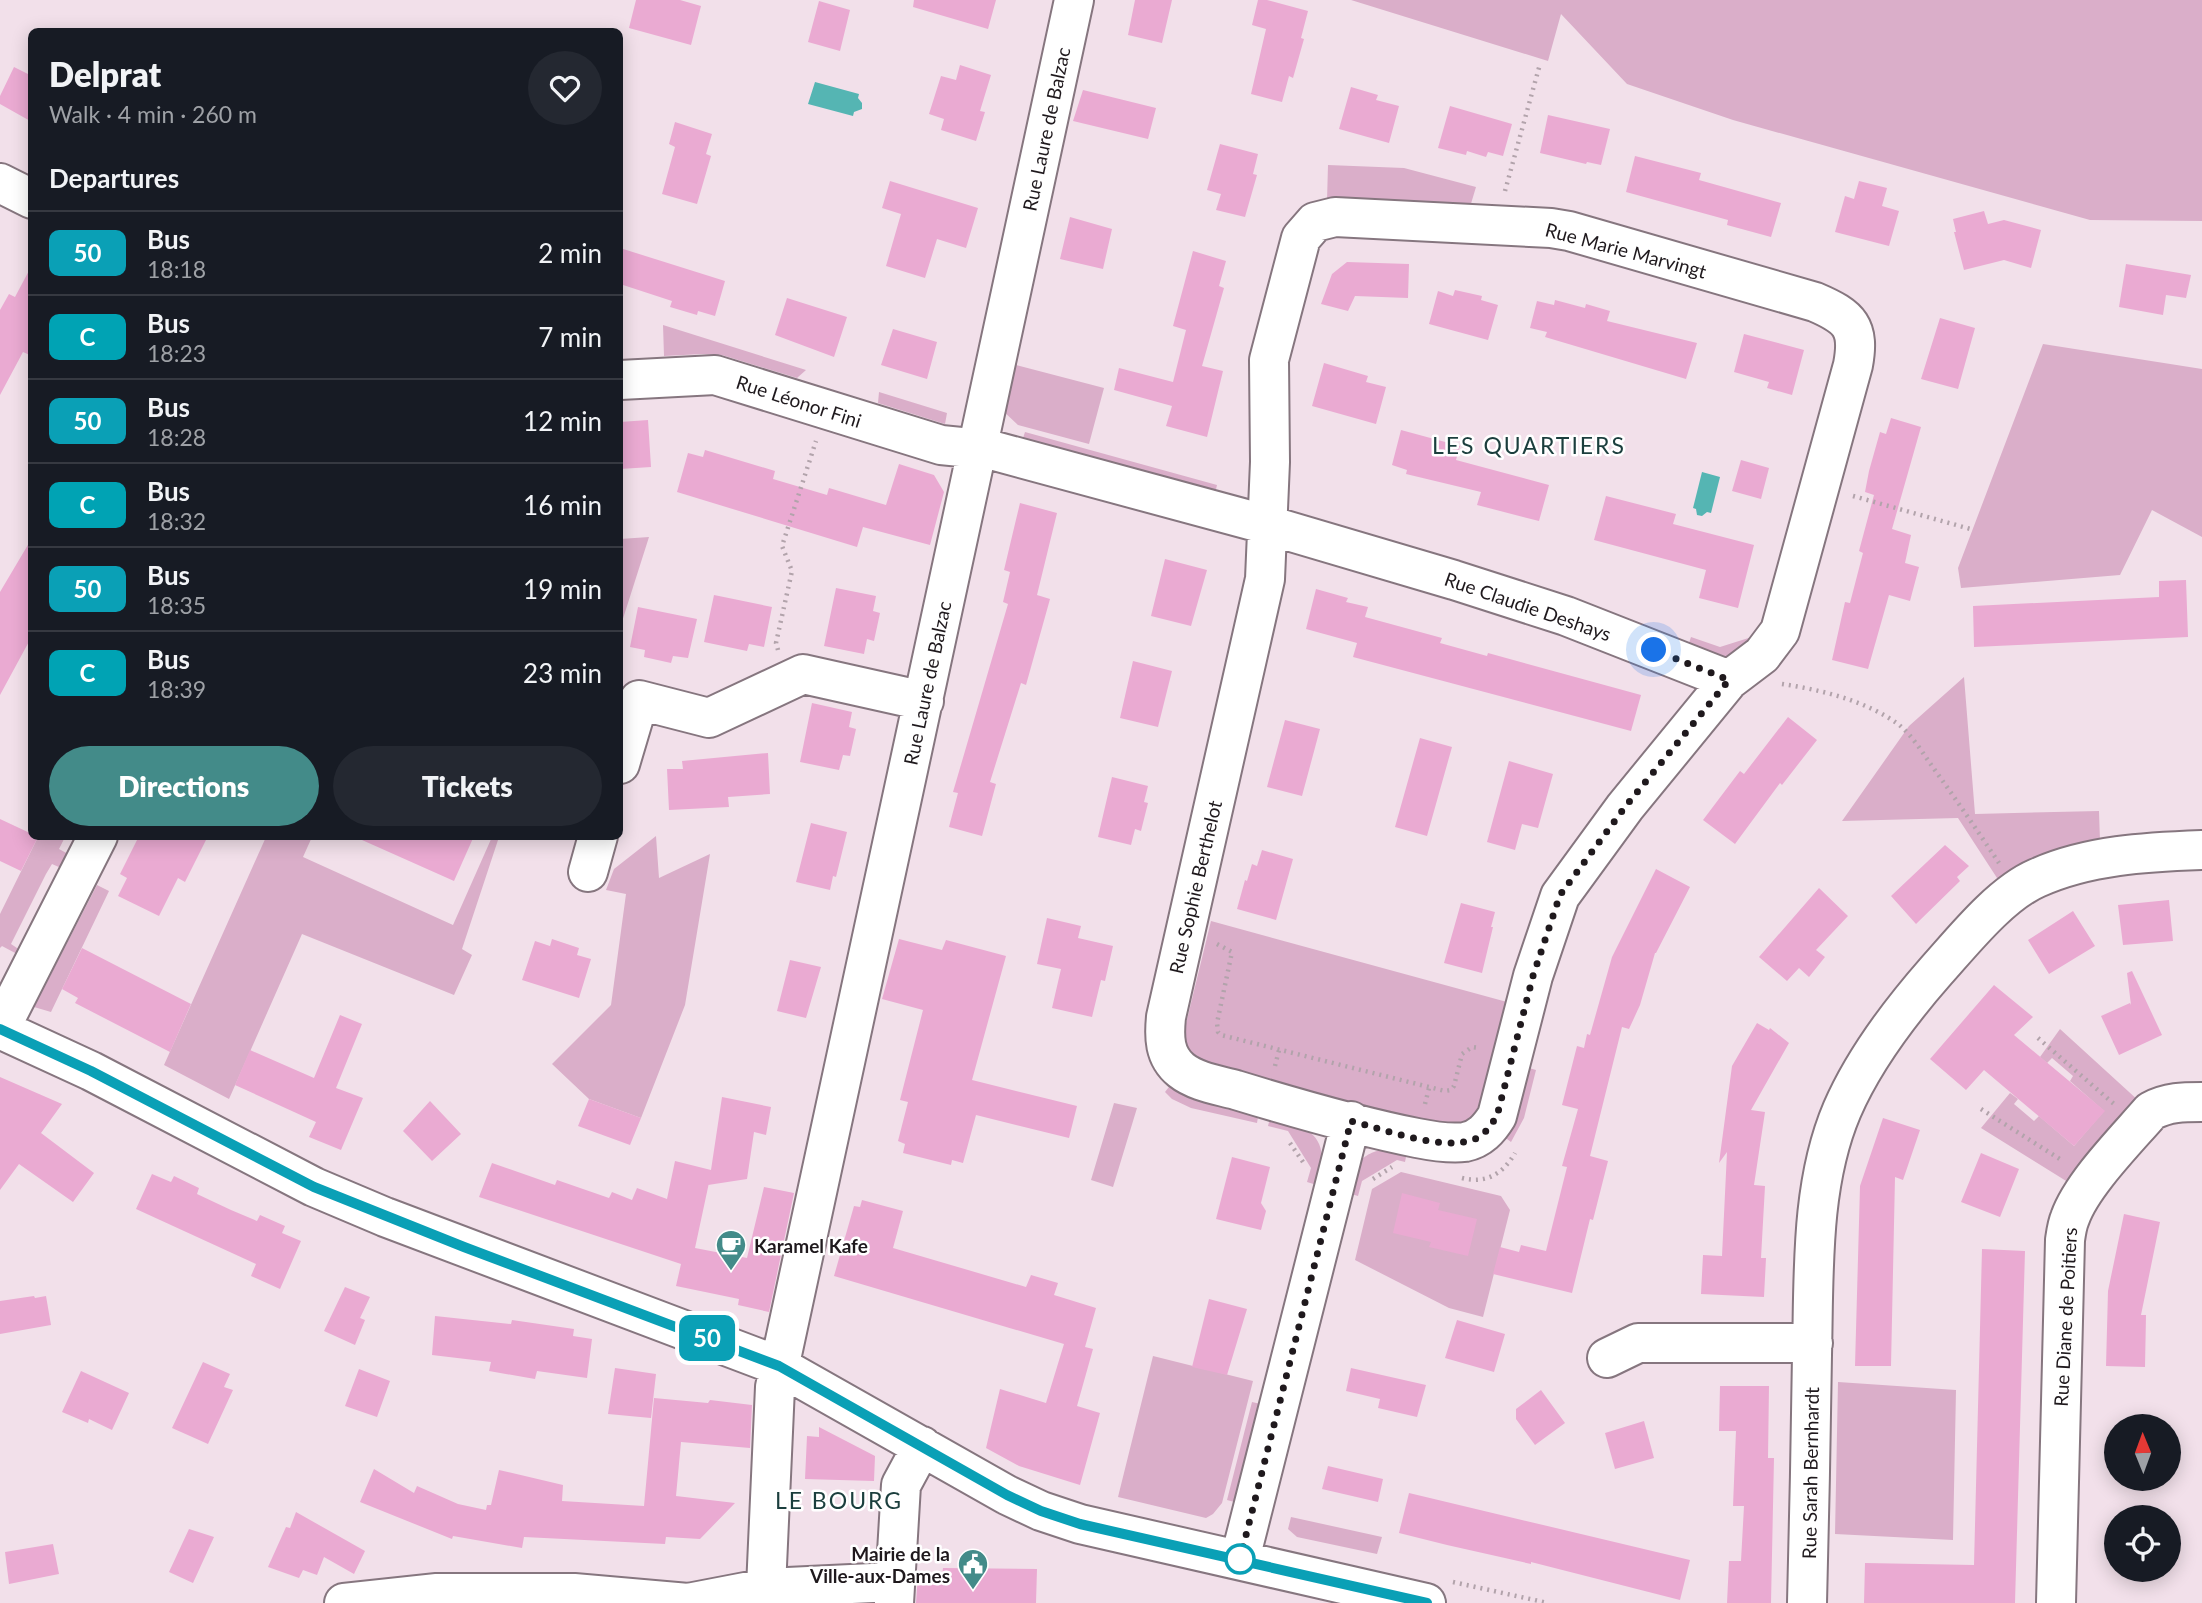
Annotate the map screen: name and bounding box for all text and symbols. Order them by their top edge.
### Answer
street label: Rue Laure de Balzac [1017,45,1075,213]
button: heart [528,51,602,125]
text: Delprat [49,54,161,94]
text: Walk · 4 min · 260 m [49,100,257,128]
text: Departures [49,162,179,194]
street label: Rue Marie Marvingt [1543,217,1709,283]
text: Bus [147,223,190,255]
text: 2 min [538,237,602,269]
text: 50 [74,238,101,267]
text: 18:18 [147,255,206,283]
text: Bus [147,307,190,339]
text: 7 min [538,321,602,353]
text: C [80,322,95,351]
text: 18:23 [147,339,206,367]
street label: Rue Léonor Fini [734,370,864,432]
text: Bus [147,391,190,423]
text: 12 min [523,405,602,437]
text: 50 [74,406,101,435]
text: 18:28 [147,423,206,451]
district label: LES QUARTIERS [1432,431,1626,459]
text: Bus [147,475,190,507]
text: 16 min [523,489,602,521]
text: C [80,490,95,519]
text: 18:32 [147,507,206,535]
text: Bus [147,559,190,591]
street label: Rue Claudie Deshays [1442,567,1614,645]
text: 19 min [523,573,602,605]
text: 50 [74,574,101,603]
text: 18:35 [147,591,206,619]
street label: Rue Laure de Balzac [898,599,956,767]
your location [1636,632,1671,667]
text: Bus [147,643,190,675]
text: 23 min [523,657,602,689]
text: C [80,658,95,687]
text: 18:39 [147,675,206,703]
button: Directions [49,746,319,826]
button: Tickets [333,746,602,826]
street label: Rue Sophie Berthelot [1164,798,1226,976]
street label: Rue Diane de Poitiers [2049,1227,2081,1407]
cafe icon: Karamel Kafe [714,1228,748,1272]
place label: Karamel Kafe [754,1234,868,1257]
line badge: 50 [676,1315,738,1361]
text: 50 [693,1323,721,1352]
street label: Rue Sarah Bernhardt [1797,1387,1823,1559]
north arrow [2104,1414,2180,1491]
map controls [2104,1414,2181,1582]
district label: LE BOURG [775,1486,903,1514]
button: locate [2104,1505,2181,1582]
place label: Mairie de la Ville-aux-Dames [809,1542,950,1587]
unlabelled marker [1225,1544,1255,1574]
public building icon: Mairie de la Ville-aux-Dames [956,1547,990,1591]

